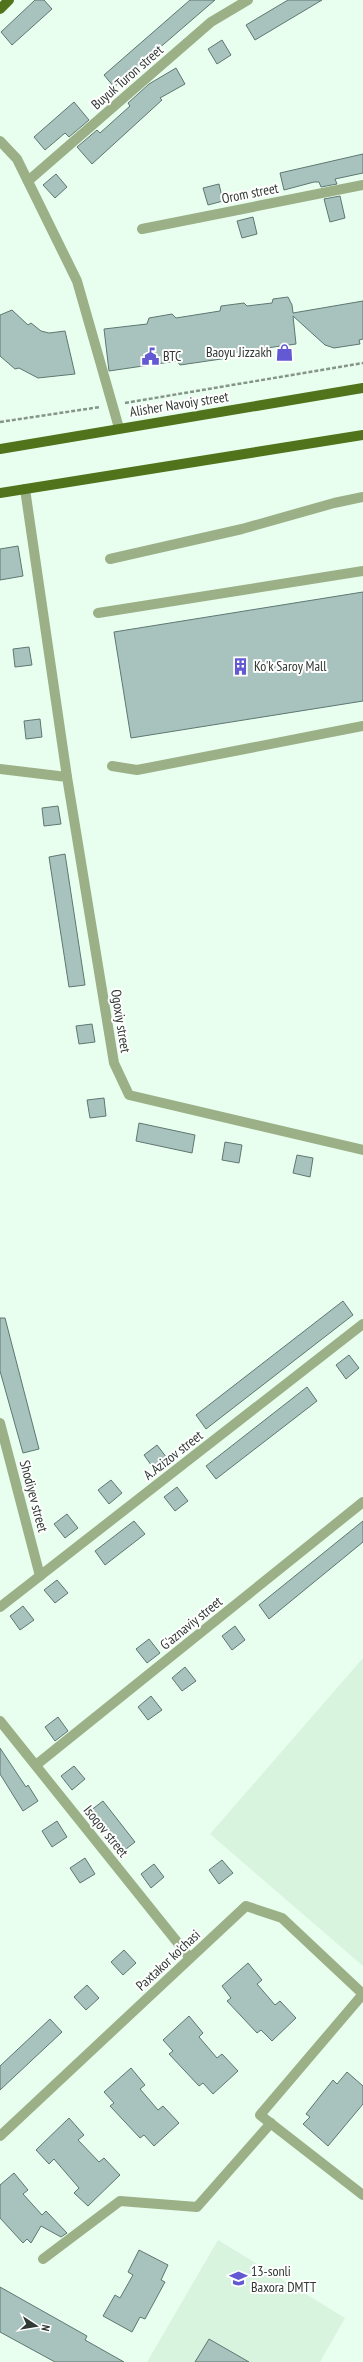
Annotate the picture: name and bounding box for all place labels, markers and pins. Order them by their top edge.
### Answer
shop icon: Baoyu Jizzakh [275,342,295,362]
place label: Baoyu Jizzakh [206,343,272,361]
public building icon: BTC [140,346,160,366]
place label: BTC [163,347,182,365]
building icon: Ko'k Saroy Mall [231,656,251,676]
place label: Ko'k Saroy Mall [254,657,327,675]
place label: 13-sonli Baxora DMTT [251,2262,317,2296]
school or university icon: 13-sonli Baxora DMTT [228,2269,248,2289]

